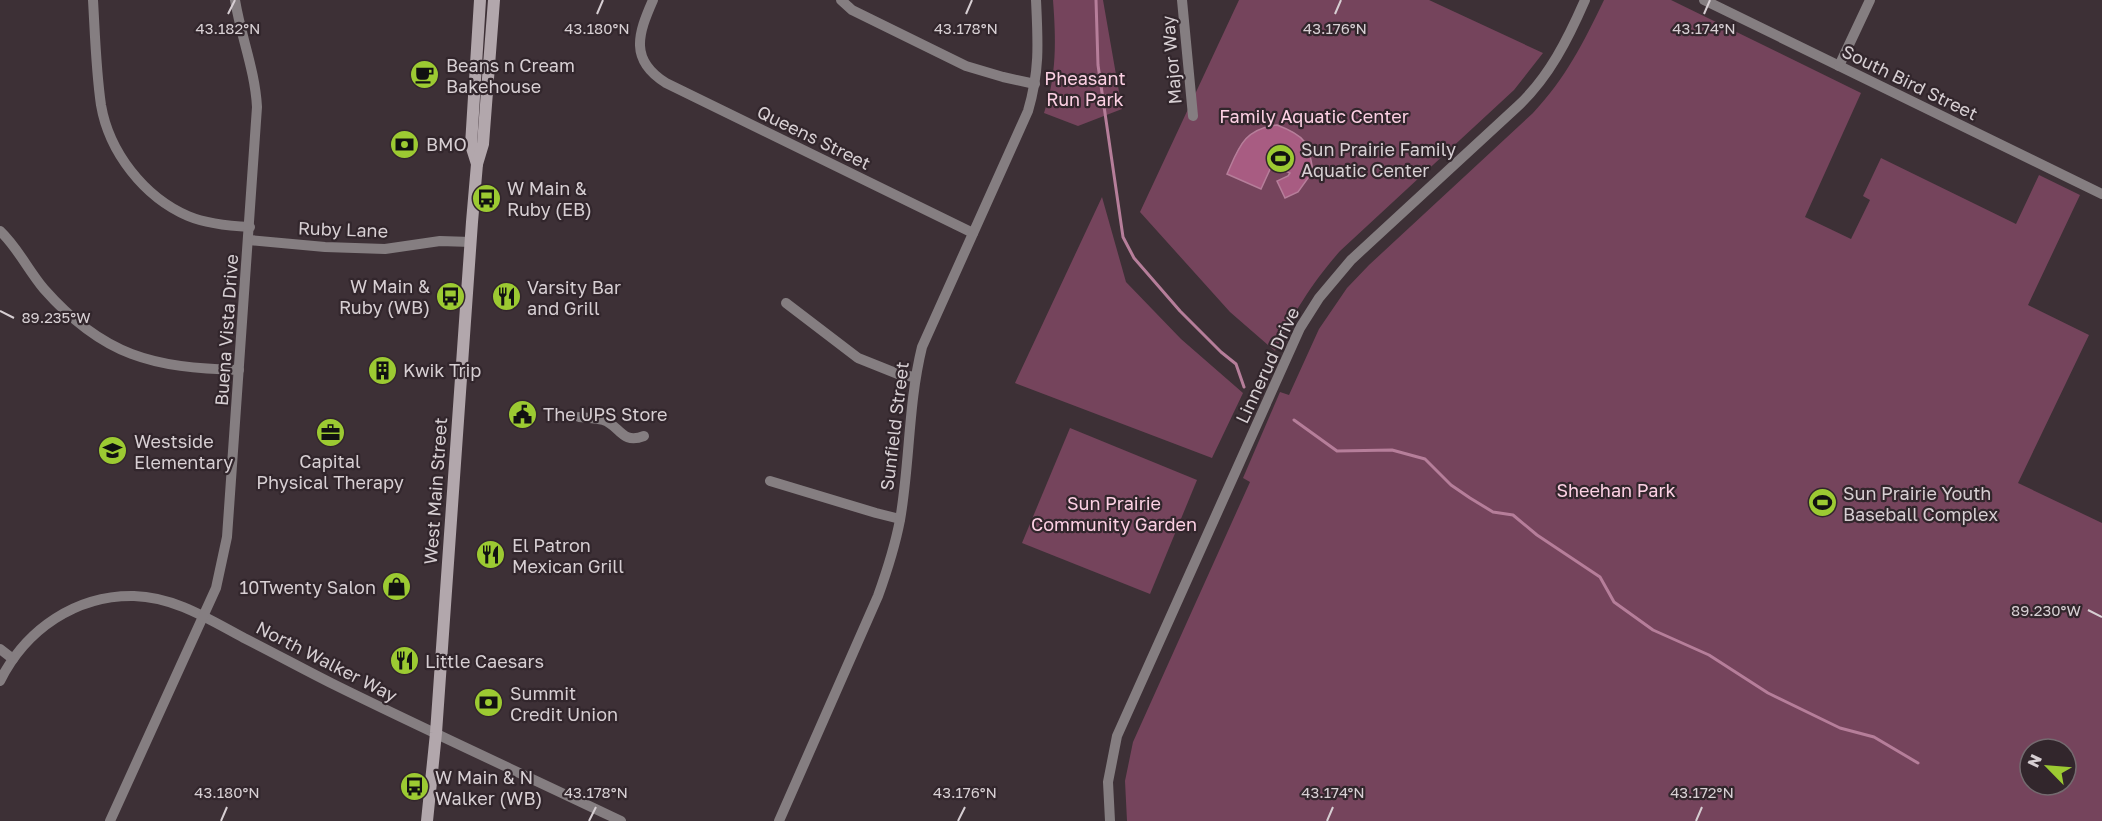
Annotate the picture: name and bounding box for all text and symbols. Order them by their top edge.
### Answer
street label: Major Way [1156,15,1186,105]
text: 43.182°N [196,19,260,37]
text: 43.180°N [564,19,630,37]
text: 43.178°N [934,19,998,37]
text: 43.176°N [1303,19,1367,37]
text: 43.174°N [1672,19,1736,37]
street label: South Bird Street [1838,40,1982,124]
place label: Beans n Cream Bakehouse [446,54,575,97]
cafe icon: Beans n Cream Bakehouse [409,59,441,91]
park label: Pheasant Run Park [1044,67,1126,110]
street label: Queens Street [754,100,874,174]
park label: Family Aquatic Center [1219,105,1409,127]
bank icon: BMO [389,128,421,160]
place label: BMO [426,133,467,155]
place label: Sun Prairie Family Aquatic Center [1301,138,1456,181]
sports icon: Sun Prairie Family Aquatic Center [1264,143,1296,175]
place label: W Main & Ruby (EB) [507,177,592,220]
bus stop icon: W Main & Ruby (EB) [470,182,502,214]
street label: Ruby Lane [298,216,388,242]
street label: Buena Vista Drive [210,253,242,407]
place label: W Main & Ruby (WB) [339,275,430,318]
place label: Varsity Bar and Grill [527,276,621,319]
bus stop icon: W Main & Ruby (WB) [435,280,467,312]
restaurant icon: Varsity Bar and Grill [490,281,522,313]
street label: Linnerud Drive [1230,303,1304,427]
text: 89.235°W [21,308,91,326]
building icon: Kwik Trip [366,354,398,386]
place label: Kwik Trip [403,359,481,381]
street label: Sunfield Street [875,360,913,492]
public building icon: The UPS Store [506,398,538,430]
place label: The UPS Store [543,403,668,425]
office icon: Capital Physical Therapy [314,416,346,448]
street label: West Main Street [419,417,451,565]
place label: Westside Elementary [134,430,233,473]
school or university icon: Westside Elementary [97,435,129,467]
place label: Capital Physical Therapy [256,450,404,493]
park label: Sheehan Park [1556,479,1676,501]
place label: Sun Prairie Youth Baseball Complex [1843,482,1998,525]
sports icon: Sun Prairie Youth Baseball Complex [1806,487,1838,519]
park label: Sun Prairie Community Garden [1031,492,1197,535]
place label: El Patron Mexican Grill [512,534,624,577]
restaurant icon: El Patron Mexican Grill [475,539,507,571]
shop icon: 10Twenty Salon [381,571,413,603]
place label: 10Twenty Salon [240,576,376,598]
text: 89.230°W [2011,601,2081,619]
street label: North Walker Way [253,616,401,706]
restaurant icon: Little Caesars [388,645,420,677]
place label: Little Caesars [425,650,544,672]
place label: Summit Credit Union [510,682,618,725]
bank icon: Summit Credit Union [473,687,505,719]
north arrow [2018,737,2078,797]
text: N [2023,751,2046,770]
place label: W Main & N Walker (WB) [435,766,542,809]
bus stop icon: W Main & N Walker (WB) [398,771,430,803]
text: 43.180°N [194,783,260,801]
text: 43.178°N [564,783,628,801]
text: 43.176°N [933,783,997,801]
text: 43.174°N [1301,783,1365,801]
text: 43.172°N [1670,783,1734,801]

